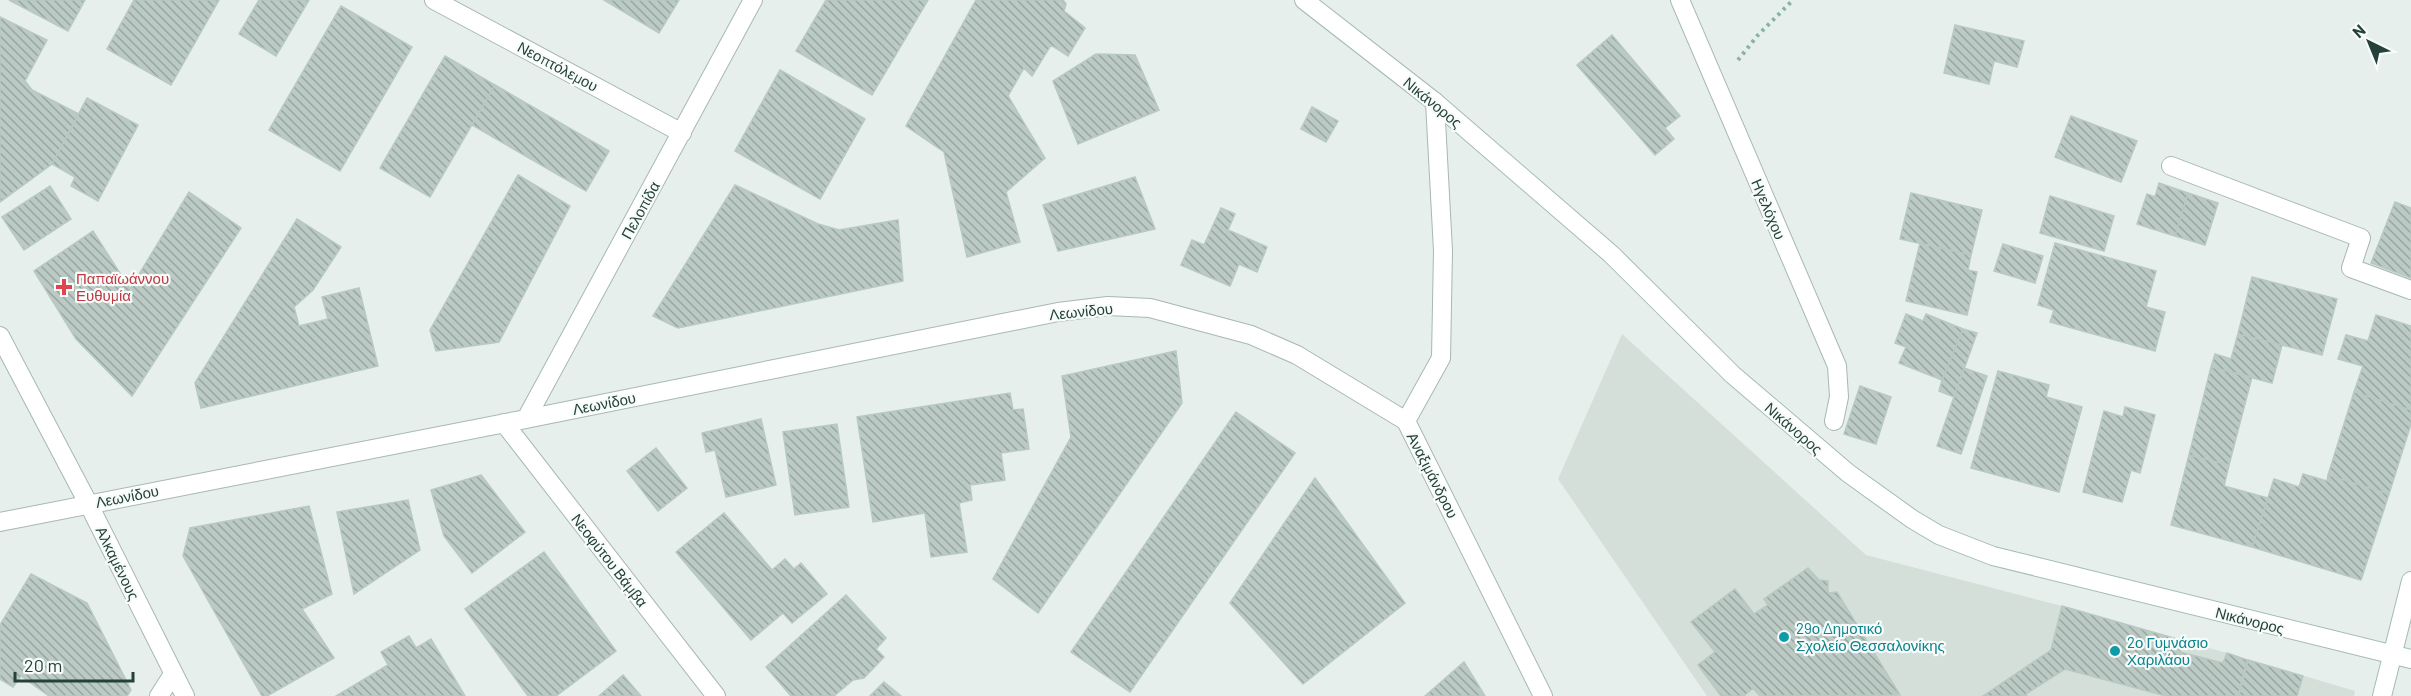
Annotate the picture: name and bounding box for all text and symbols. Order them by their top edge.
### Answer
north arrow [2339,12,2399,72]
text: N [2348,20,2369,41]
street label: Νεοπτόλεμου [515,37,601,95]
street label: Νικάνορος [1400,73,1466,131]
street label: Ηγελόχου [1748,176,1790,242]
street label: Πελοπίδα [617,178,663,242]
place label: Παπαϊωάννου Ευθυμία [76,269,169,304]
marker: Παπαϊωάννου Ευθυμία [57,280,71,294]
street label: Λεωνίδου [1048,299,1114,323]
street label: Λεωνίδου [571,388,637,418]
street label: Νικάνορος [1762,398,1826,458]
street label: Αναξιμάνδρου [1404,429,1462,521]
street label: Λεωνίδου [94,481,160,511]
street label: Νεοφύτου Βάμβα [568,510,652,610]
street label: Αλκαμένους [92,523,144,603]
street label: Νικάνορος [2214,603,2286,637]
place label: 29ο Δημοτικό Σχολείο Θεσσαλονίκης [1796,619,1945,654]
marker: 29ο Δημοτικό Σχολείο Θεσσαλονίκης [1777,630,1791,644]
place label: 2ο Γυμνάσιο Χαριλάου [2127,633,2208,668]
marker: 2ο Γυμνάσιο Χαριλάου [2108,644,2122,658]
scale bar [15,645,134,683]
text: 20 m [24,654,62,676]

